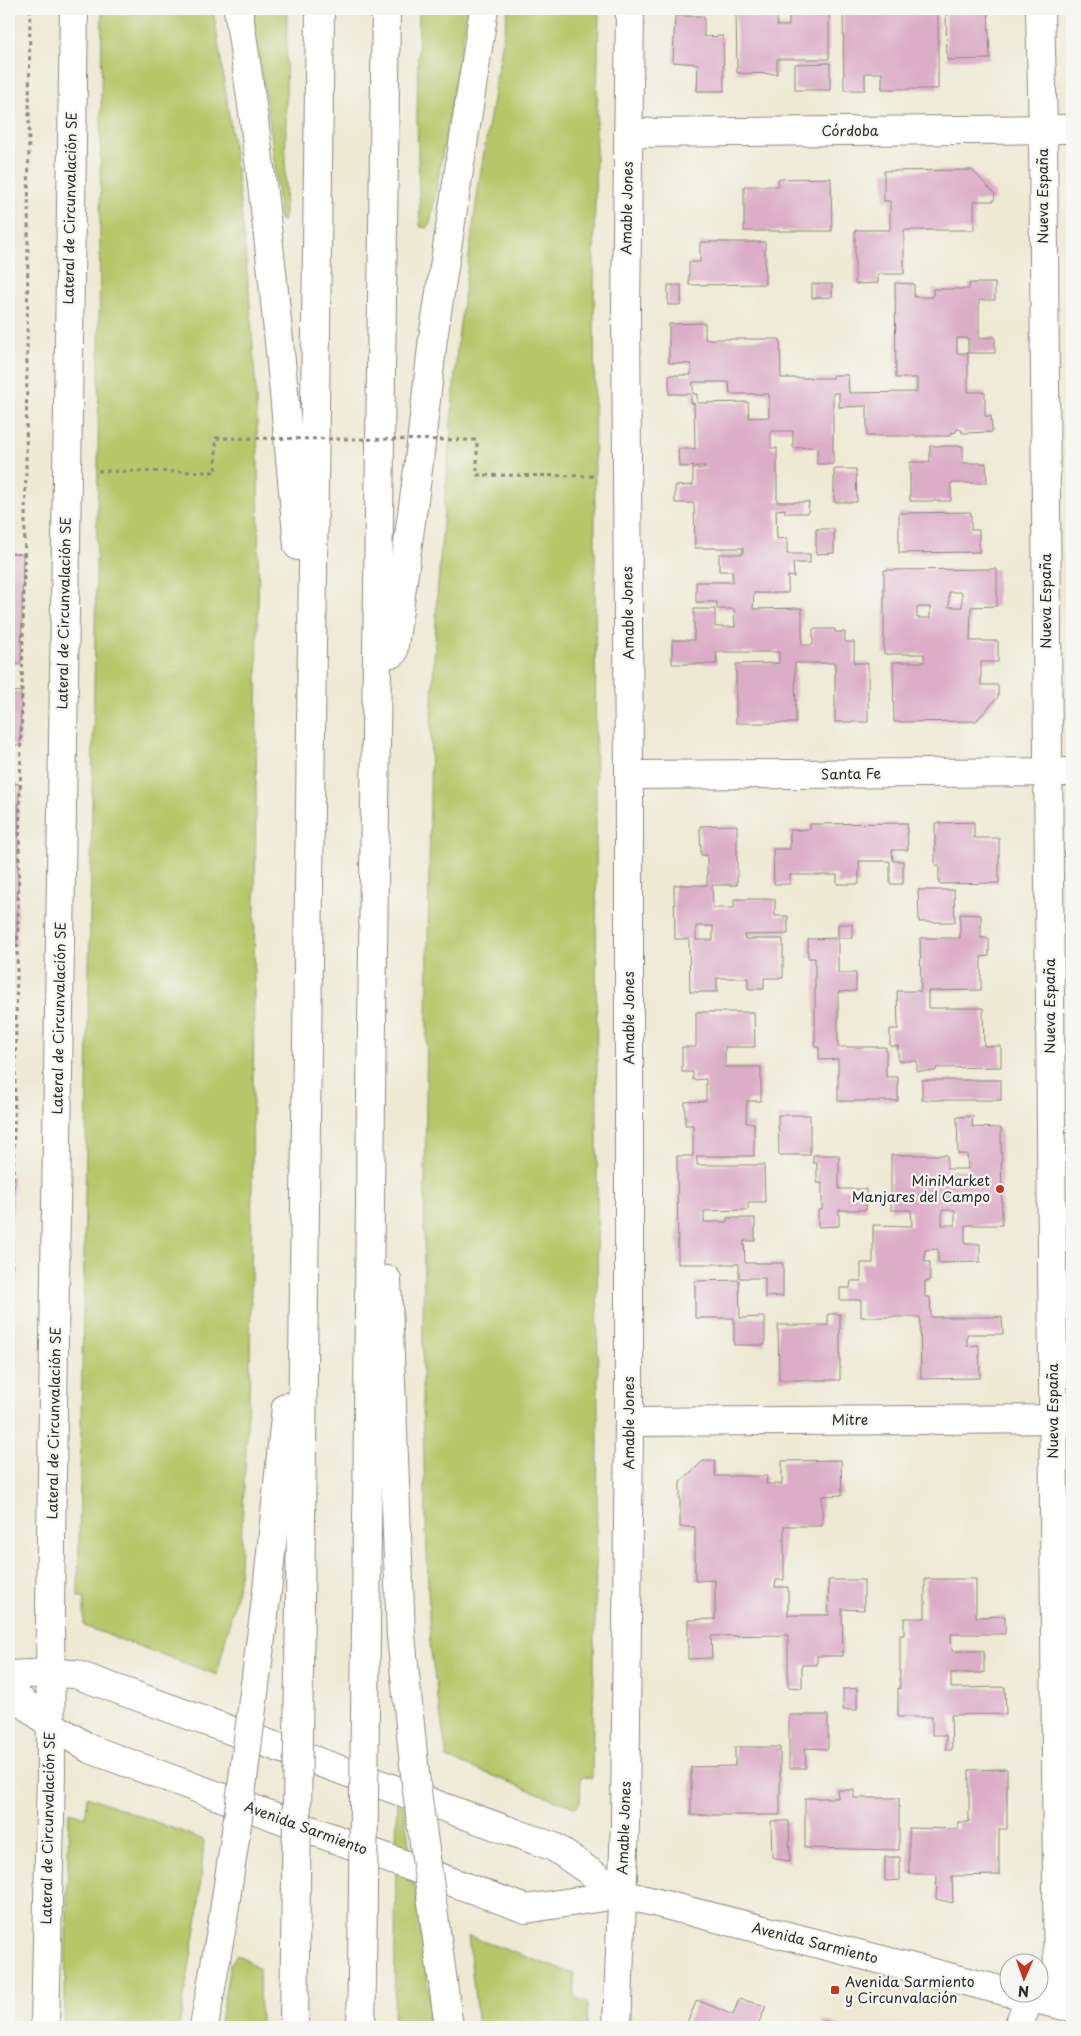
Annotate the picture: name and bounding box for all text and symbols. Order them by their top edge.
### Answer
street label: Lateral de Circunvalación SE [57,111,82,305]
street label: Córdoba [821,120,879,141]
street label: Nueva España [1032,148,1053,244]
street label: Amable Jones [615,161,638,255]
street label: Lateral de Circunvalación SE [51,516,76,710]
street label: Nueva España [1035,553,1056,649]
street label: Amable Jones [616,566,639,660]
street label: Santa Fe [821,762,882,785]
street label: Lateral de Circunvalación SE [46,921,71,1115]
street label: Nueva España [1039,958,1060,1054]
street label: Amable Jones [618,971,639,1065]
place label: MiniMarket Manjares del Campo [852,1170,990,1207]
marker: MiniMarket Manjares del Campo [994,1183,1006,1195]
street label: Lateral de Circunvalación SE [41,1326,66,1520]
street label: Nueva España [1042,1363,1063,1459]
street label: Amable Jones [618,1376,639,1470]
street label: Mitre [832,1409,868,1430]
street label: Lateral de Circunvalación SE [35,1731,60,1925]
street label: Amable Jones [611,1781,636,1875]
street label: Avenida Sarmiento [242,1796,371,1860]
street label: Avenida Sarmiento [750,1917,881,1968]
north arrow [998,1954,1048,2004]
place label: Avenida Sarmiento y Circunvalación [845,1971,975,2008]
text: N [1018,1981,1029,2002]
marker: Avenida Sarmiento y Circunvalación [829,1984,841,1996]

